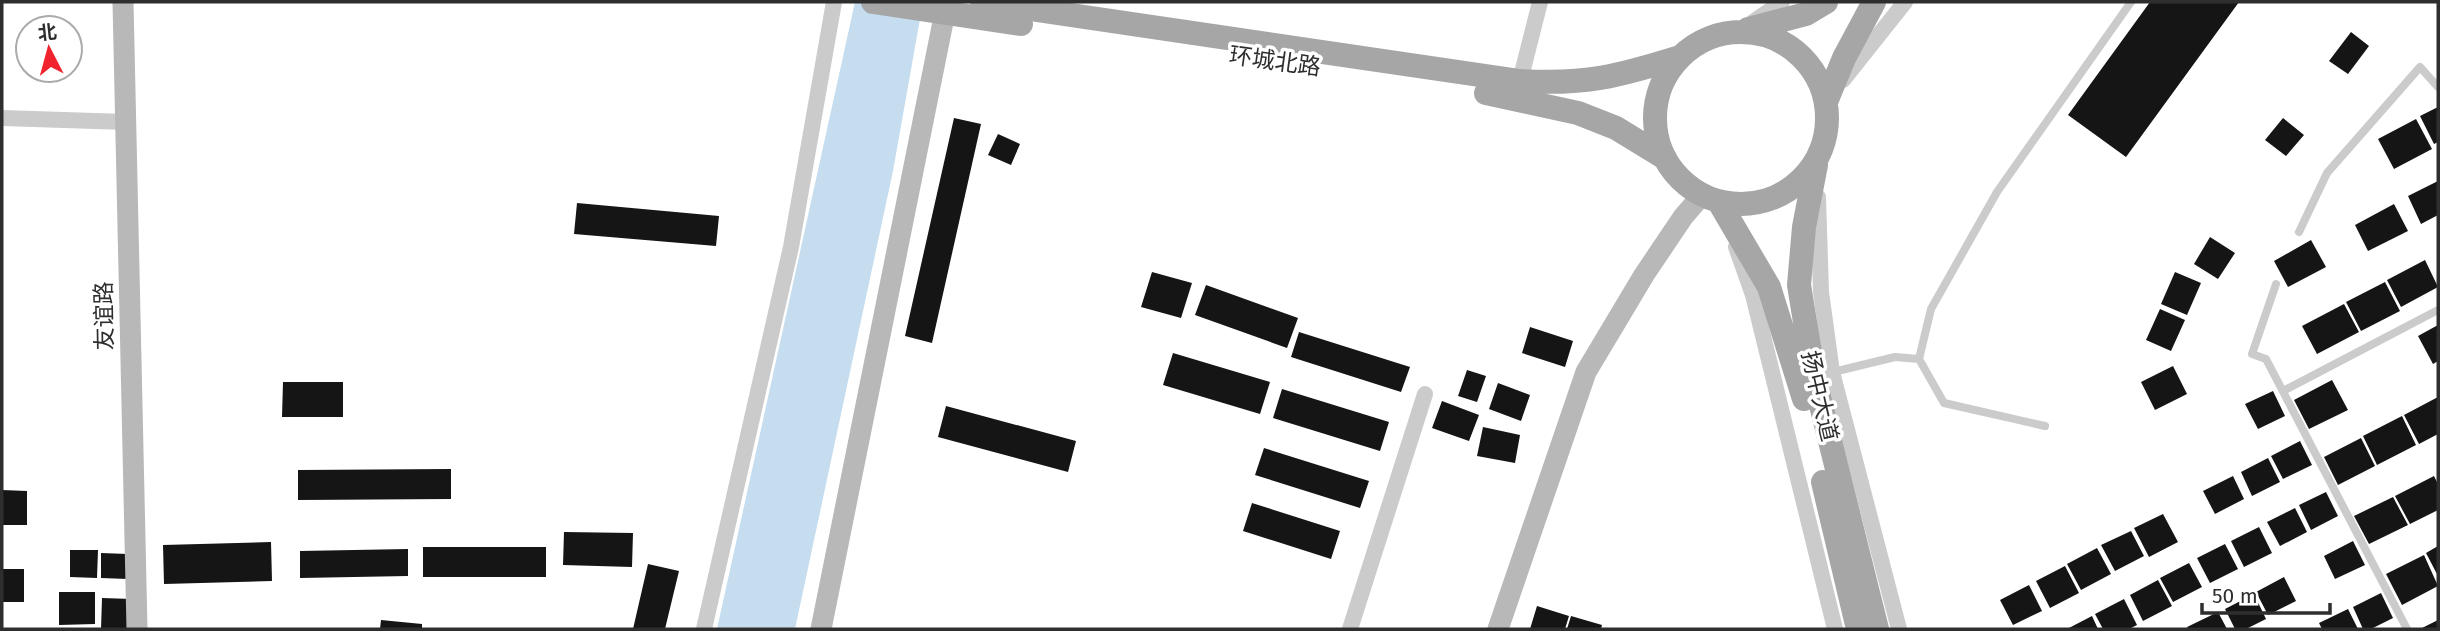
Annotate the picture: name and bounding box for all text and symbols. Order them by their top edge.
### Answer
north arrow [14,14,84,84]
text: 北 [37,20,58,45]
street label: 环城北路 [1227,41,1323,81]
street label: 友谊路 [89,281,119,351]
street label: 扬中大道 [1796,348,1844,444]
scale bar [2202,572,2330,616]
text: 50 m [2212,583,2258,609]

